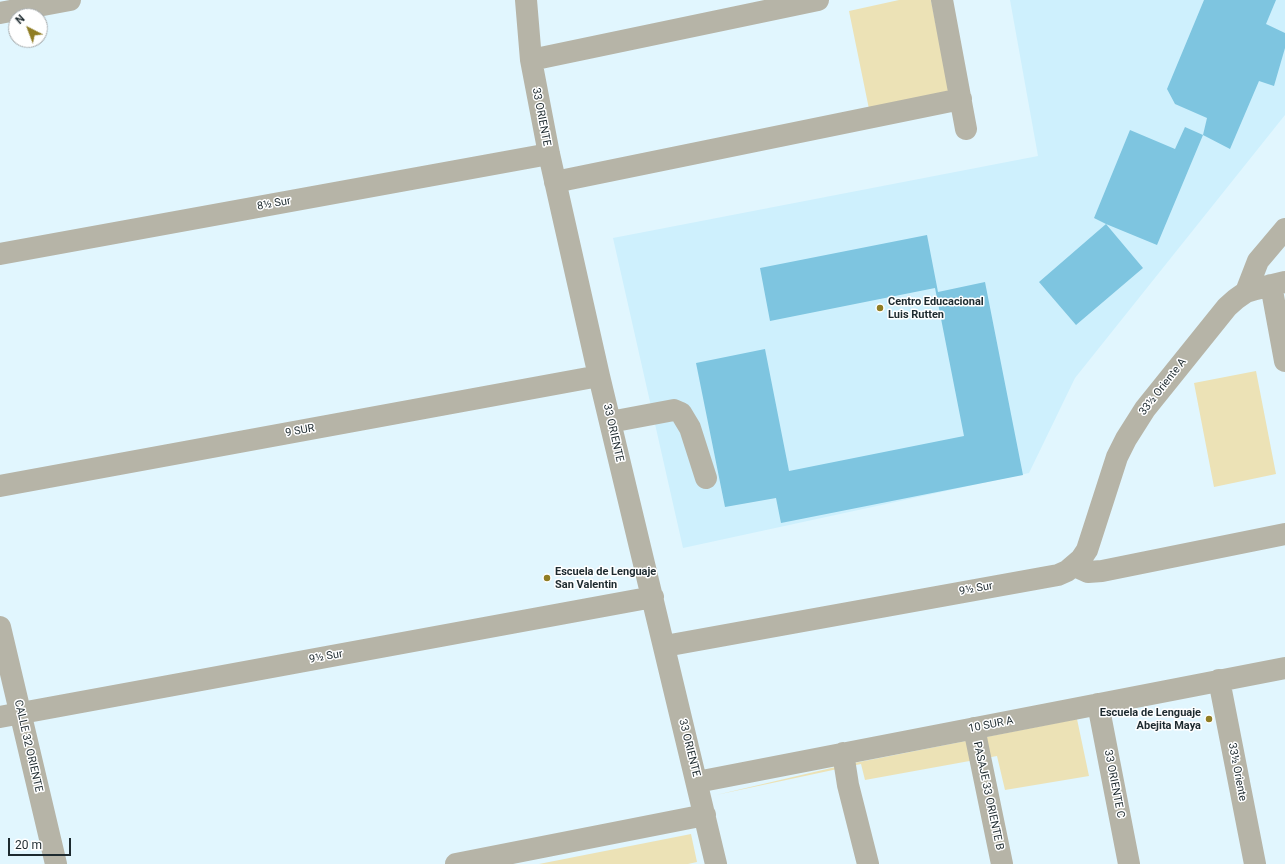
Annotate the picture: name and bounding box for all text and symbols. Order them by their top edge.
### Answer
north arrow [8,8,48,48]
text: N [13,12,28,27]
street label: 33 ORIENTE [529,87,553,147]
street label: 8½ Sur [256,195,292,213]
place label: Centro Educacional Luis Rutten [888,295,984,321]
marker: Centro Educacional Luis Rutten [875,303,885,313]
street label: 33½ Oriente A [1137,356,1189,418]
street label: 33 ORIENTE [600,403,626,463]
street label: 9 SUR [284,422,316,440]
place label: Escuela de Lenguaje San Valentin [555,565,656,591]
marker: Escuela de Lenguaje San Valentin [542,573,552,583]
street label: 9½ Sur [958,580,994,598]
street label: 9½ Sur [308,648,344,666]
street label: CALLE 32 ORIENTE [11,699,45,793]
place label: Escuela de Lenguaje Abejita Maya [1100,706,1201,732]
street label: 10 SUR A [967,714,1015,736]
marker: Escuela de Lenguaje Abejita Maya [1204,714,1214,724]
street label: 33 ORIENTE [675,718,703,778]
street label: PASAJE 33 ORIENTE B [970,740,1006,852]
street label: 33½ Oriente [1225,742,1249,802]
street label: 33 ORIENTE C [1101,749,1127,819]
scale bar [10,830,73,856]
text: 20 m [15,838,42,852]

